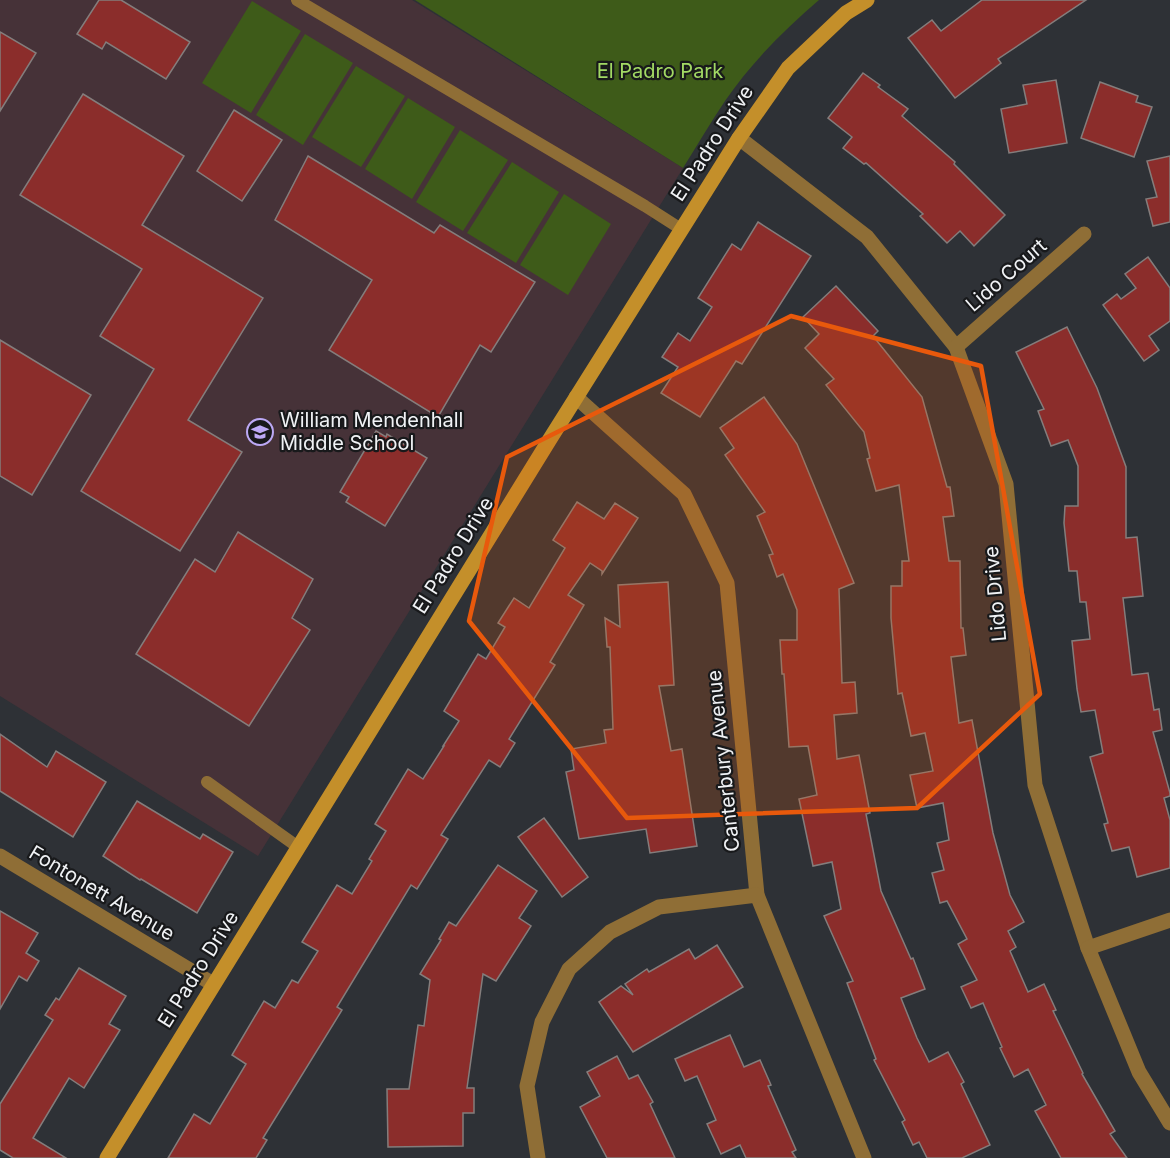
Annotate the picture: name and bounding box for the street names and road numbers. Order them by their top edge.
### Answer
street label: El Padro Drive [666,81,758,205]
street label: Lido Court [961,233,1052,316]
street label: El Padro Drive [408,492,498,618]
street label: Lido Drive [979,545,1011,643]
street label: Canterbury Avenue [702,669,744,853]
street label: Fontonett Avenue [25,840,179,946]
street label: El Padro Drive [153,906,243,1032]

